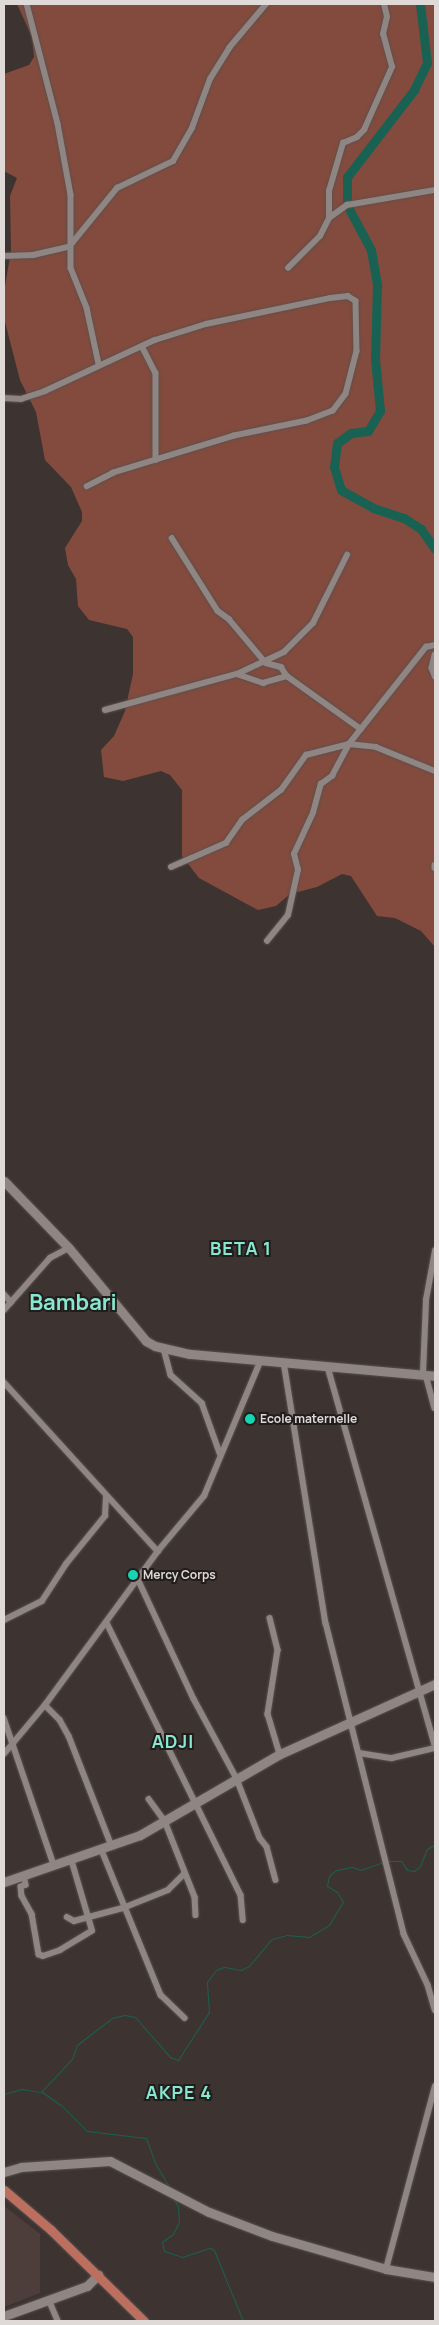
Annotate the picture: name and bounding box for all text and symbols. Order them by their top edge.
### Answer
district label: BETA 1 [209,1237,273,1259]
district label: Bambari [29,1290,117,1316]
place label: Ecole maternelle [260,1412,357,1426]
marker: Ecole maternelle [244,1413,256,1425]
place label: Mercy Corps [143,1568,216,1582]
marker: Mercy Corps [127,1569,139,1581]
district label: ADJI [151,1730,195,1752]
district label: AKPE 4 [145,2081,213,2103]

